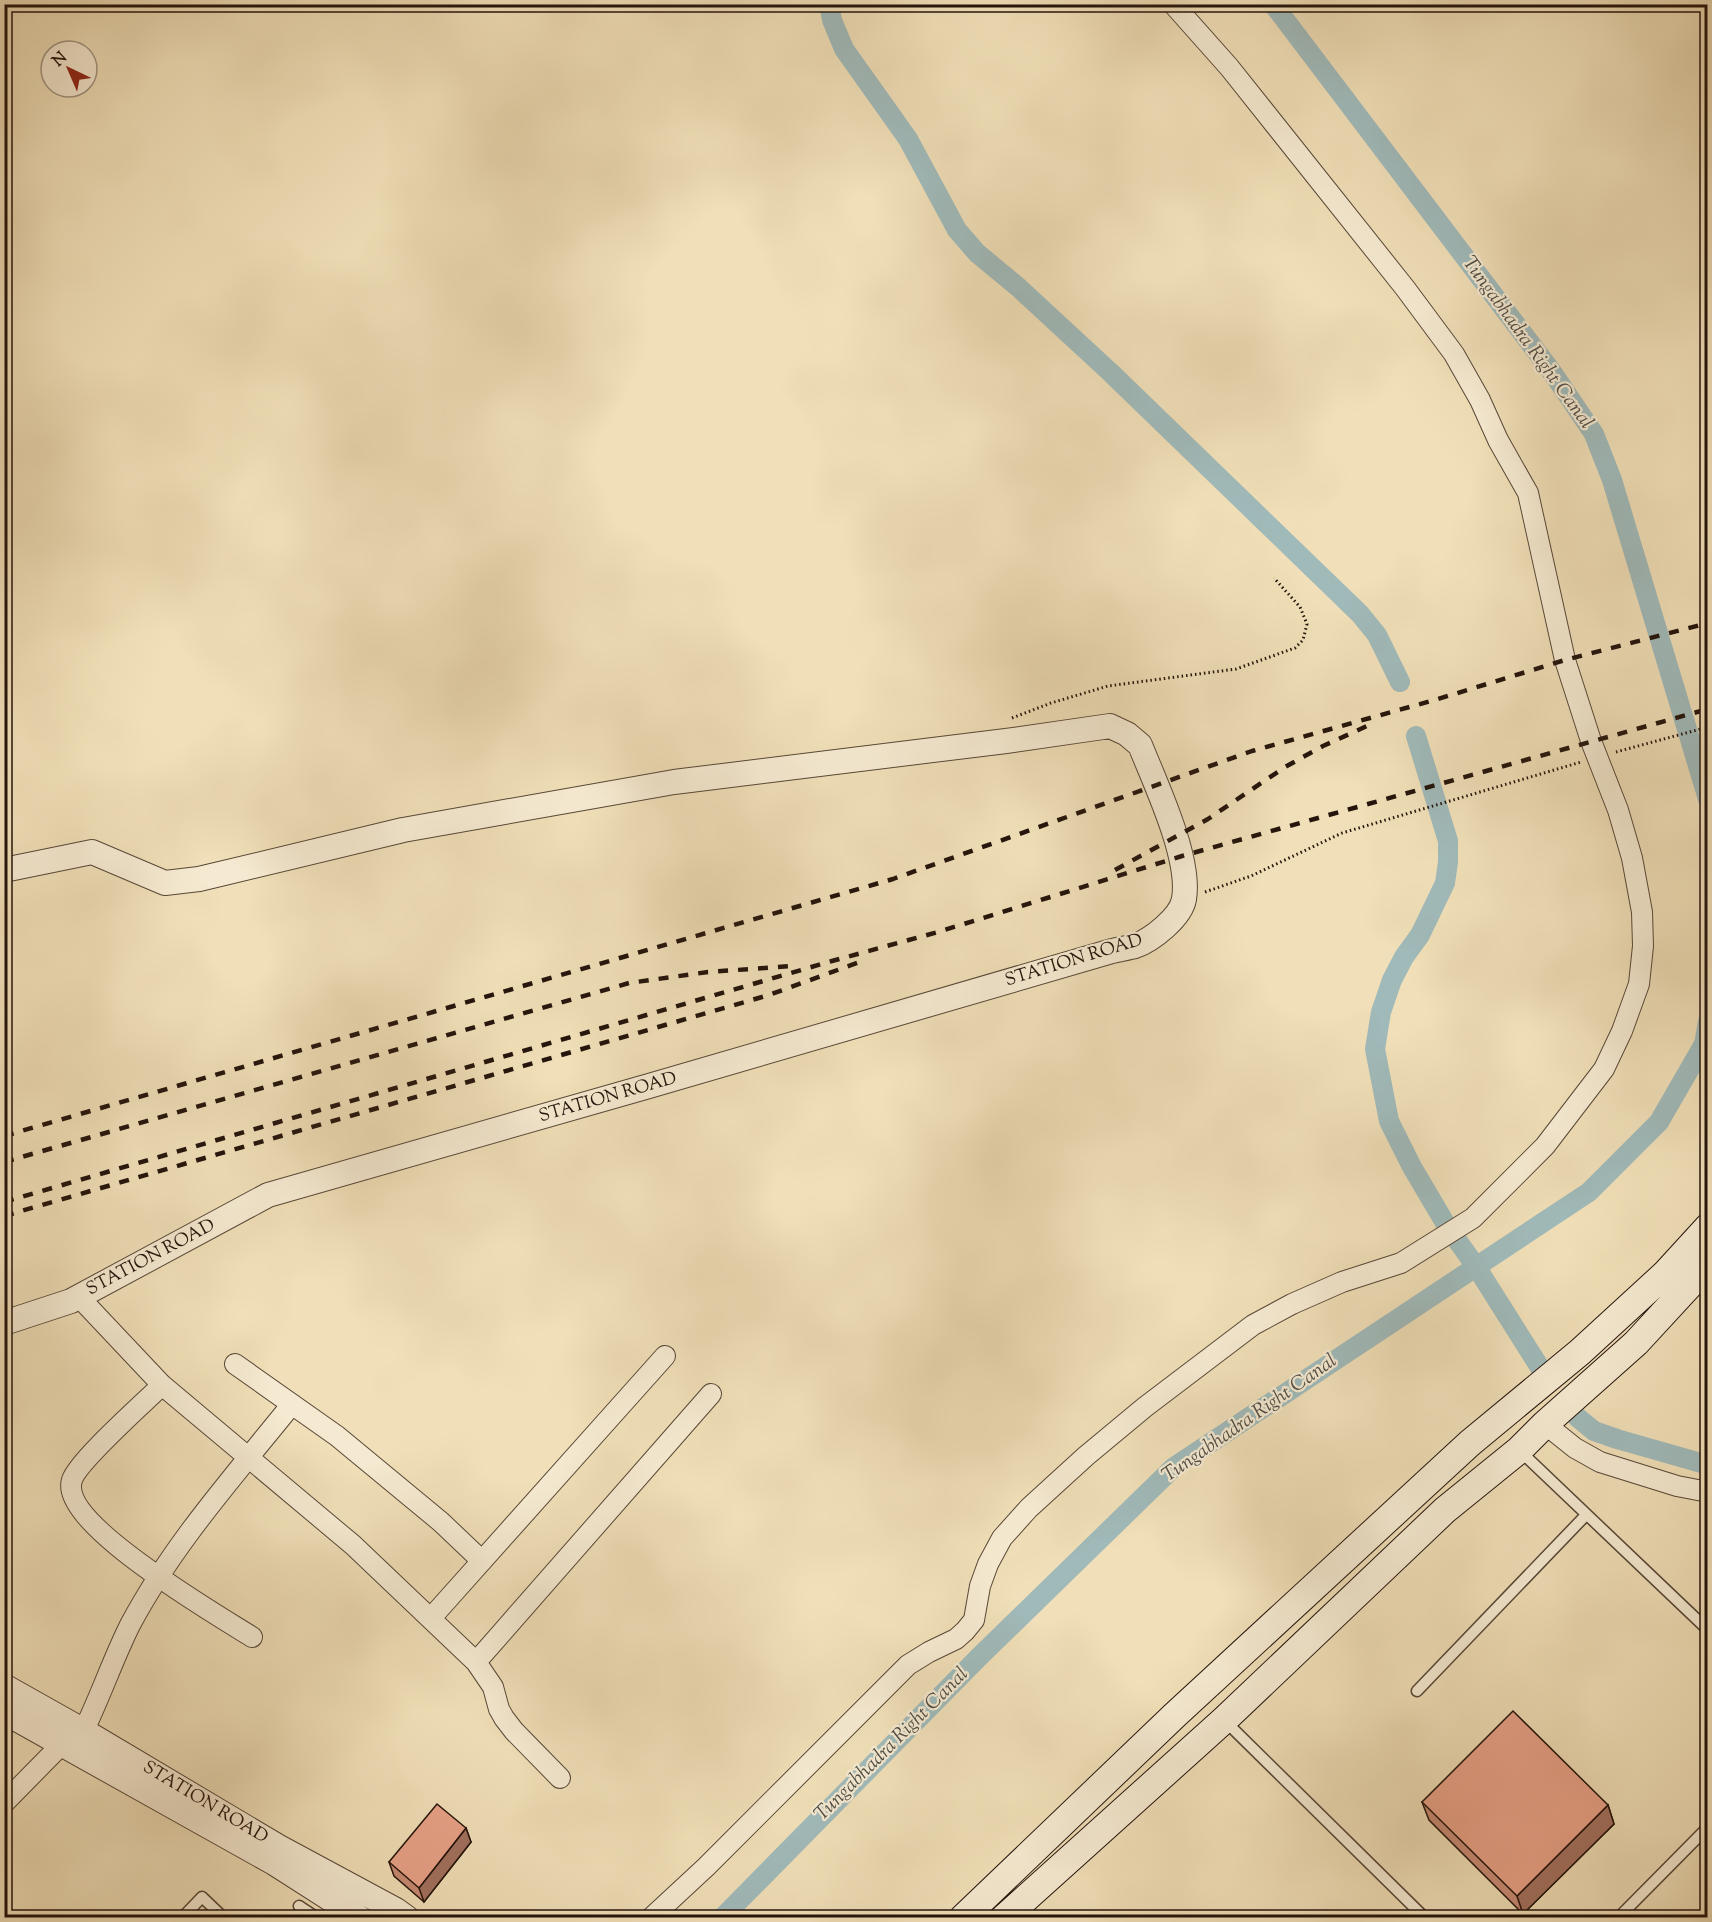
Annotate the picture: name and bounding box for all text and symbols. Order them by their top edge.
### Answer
north arrow [39,39,99,99]
text: N [48,47,73,73]
water label: Tungabhadra Right Canal [1454,250,1600,436]
street label: STATION ROAD [1002,928,1146,994]
street label: STATION ROAD [536,1066,680,1130]
street label: STATION ROAD [82,1213,220,1303]
water label: Tungabhadra Right Canal [1157,1348,1343,1490]
water label: Tungabhadra Right Canal [808,1661,976,1829]
street label: STATION ROAD [137,1755,273,1851]

